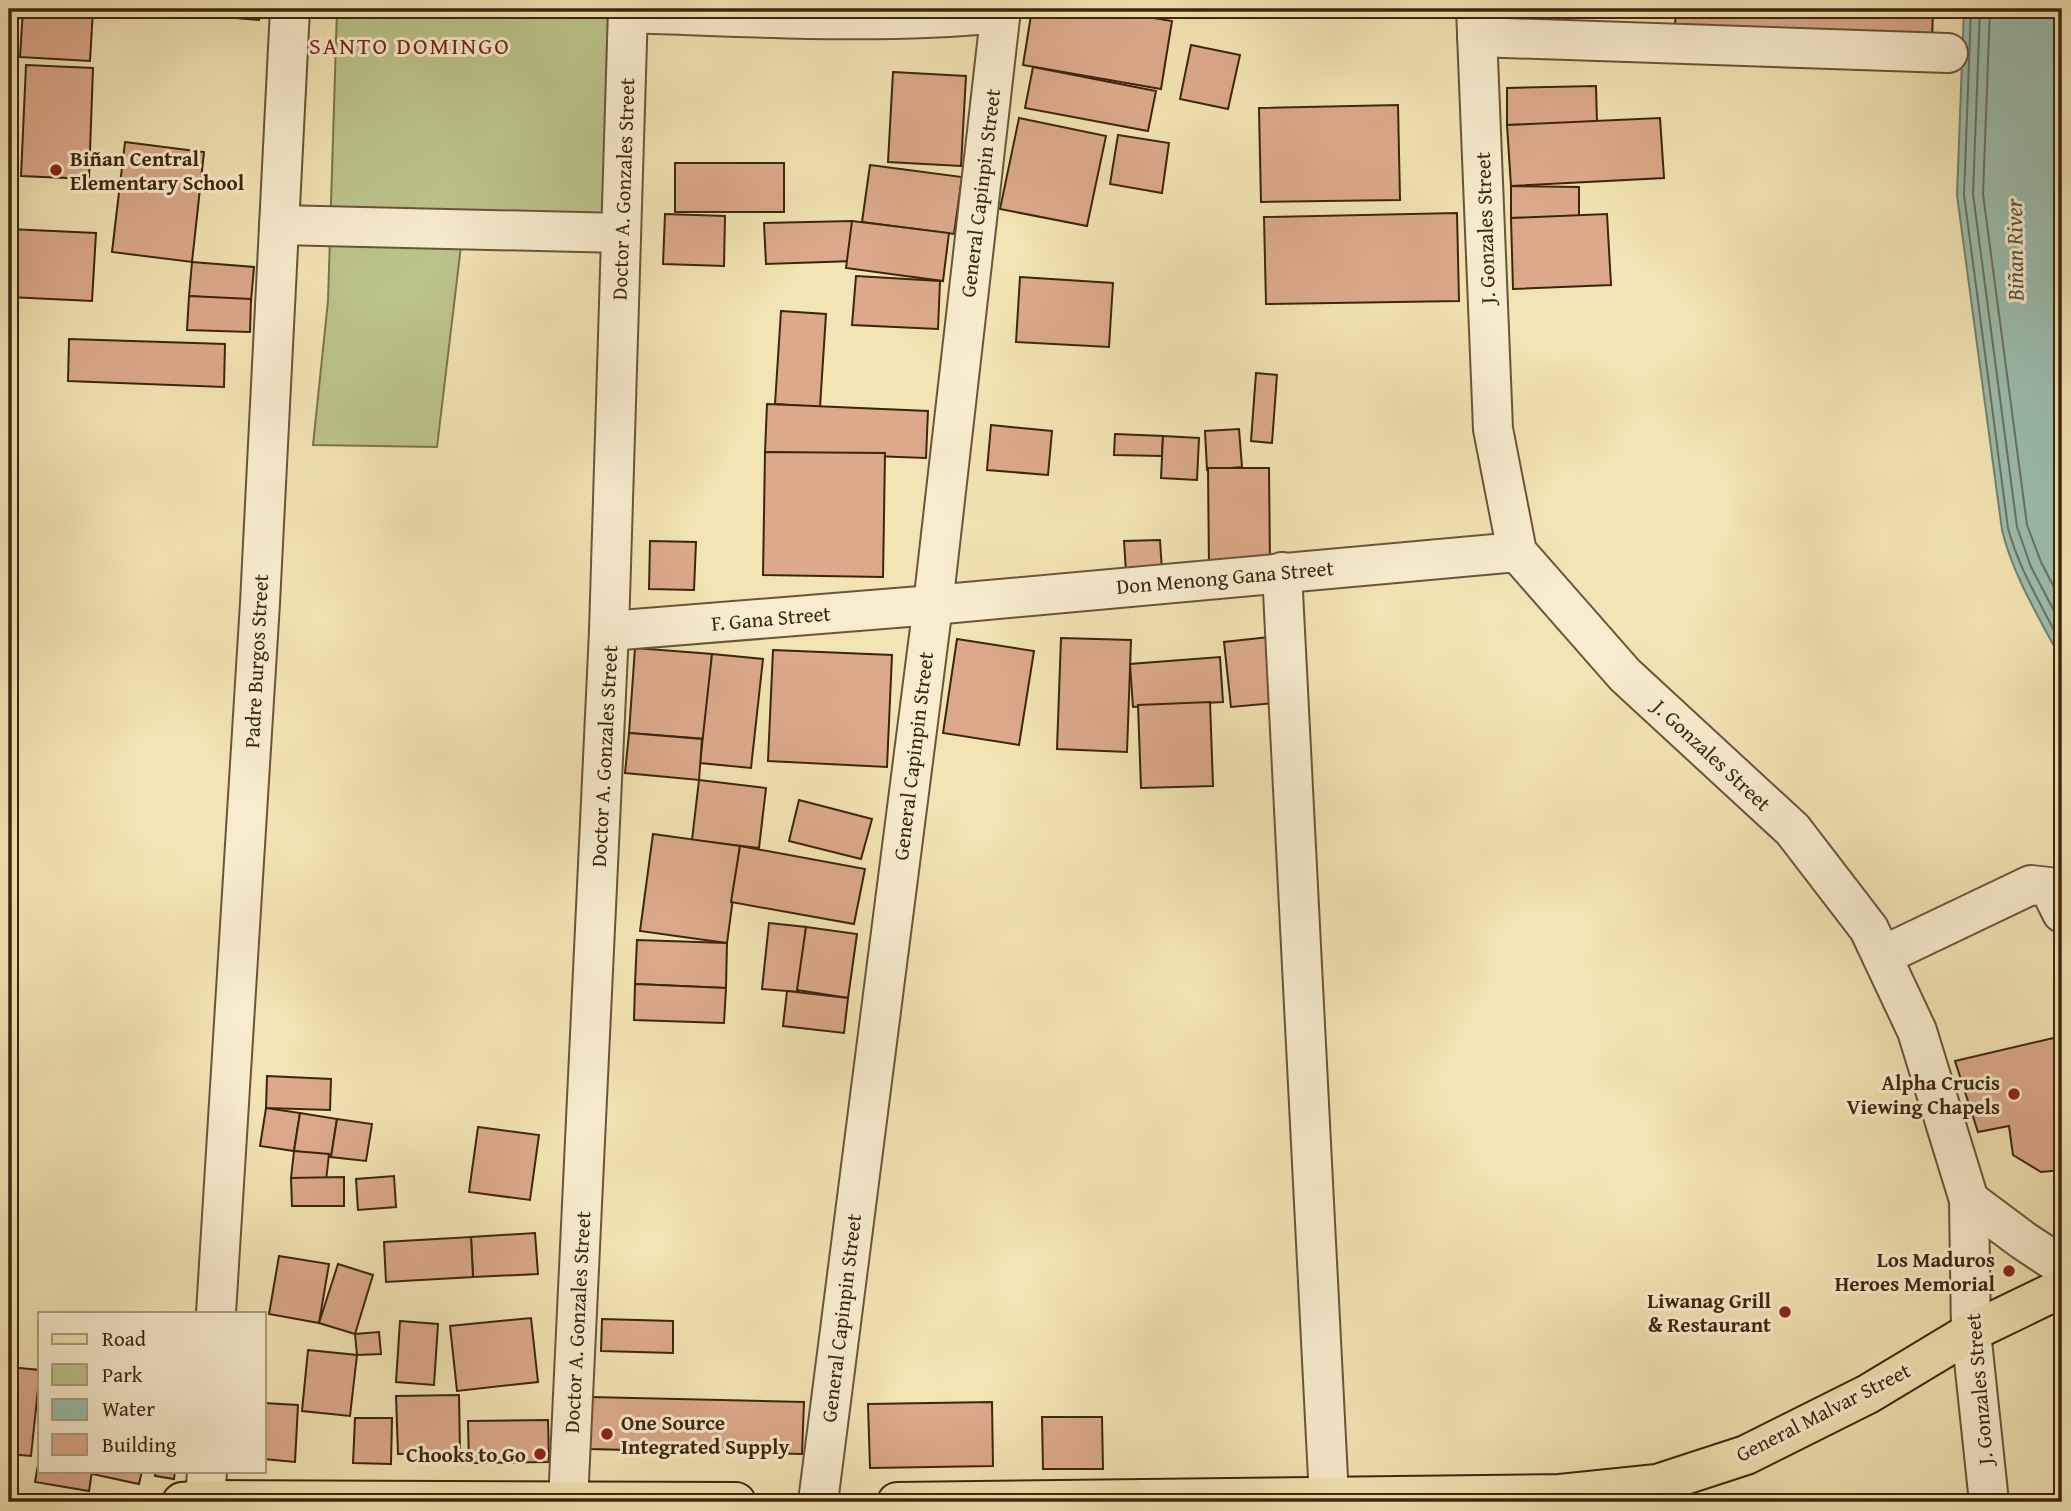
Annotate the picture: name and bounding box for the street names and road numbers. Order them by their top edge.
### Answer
street label: Doctor A. Gonzales Street [604,77,642,301]
street label: General Capinpin Street [952,86,1008,299]
street label: J. Gonzales Street [1467,151,1503,308]
street label: Don Menong Gana Street [1115,552,1336,602]
street label: Padre Burgos Street [236,573,276,749]
street label: F. Gana Street [710,597,833,639]
street label: Doctor A. Gonzales Street [583,644,625,868]
street label: General Capinpin Street [885,649,941,862]
street label: J. Gonzales Street [1644,690,1779,819]
street label: Doctor A. Gonzales Street [556,1210,598,1434]
street label: General Capinpin Street [813,1211,869,1424]
street label: J. Gonzales Street [1957,1311,2001,1469]
street label: General Malvar Street [1730,1354,1916,1469]

